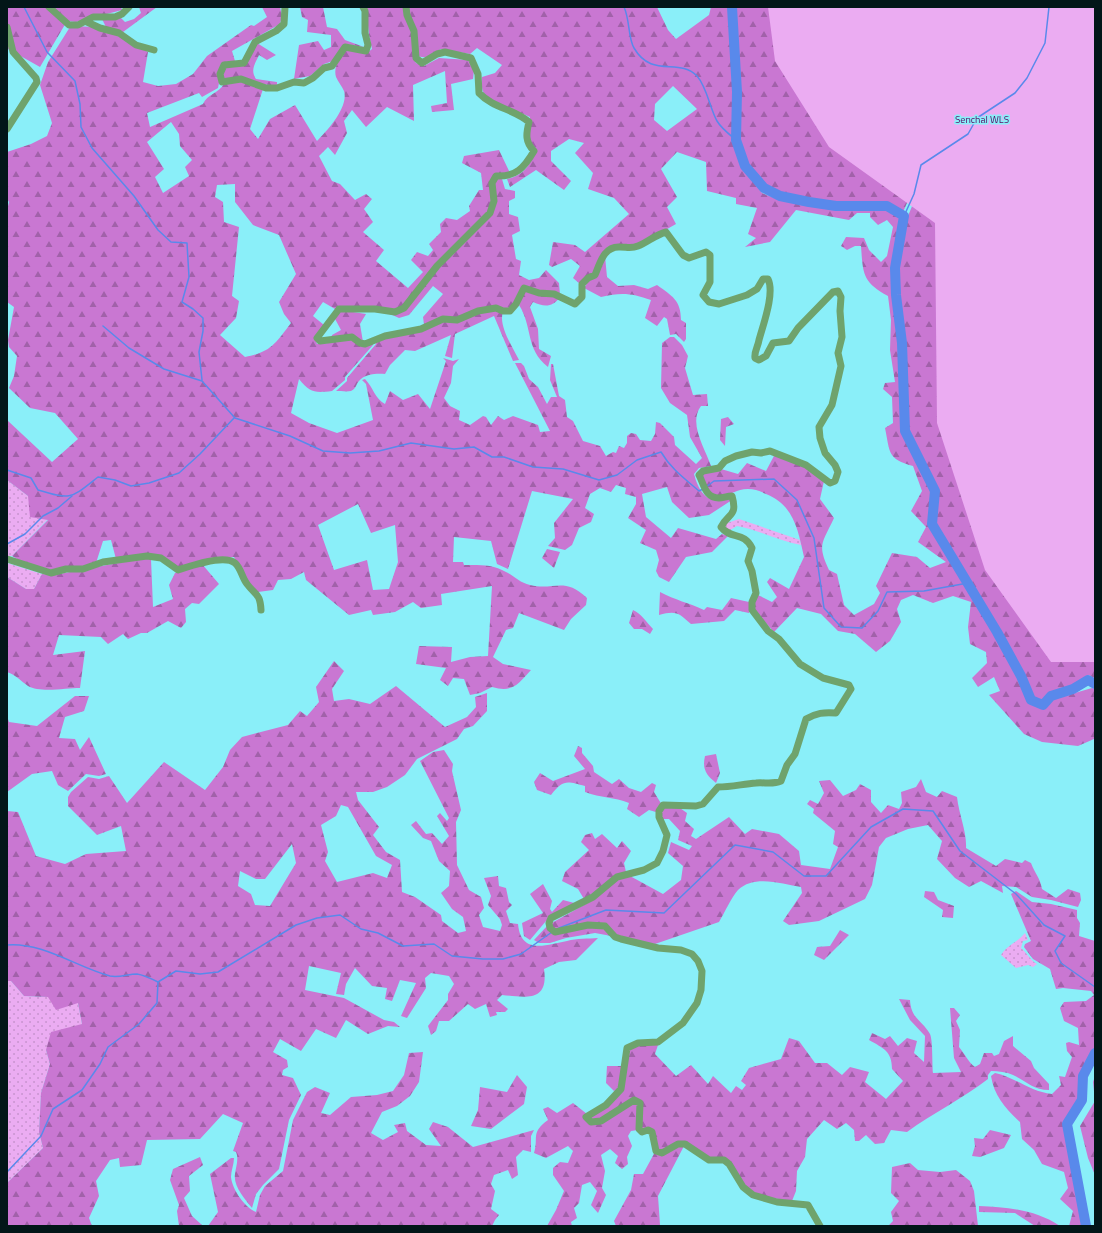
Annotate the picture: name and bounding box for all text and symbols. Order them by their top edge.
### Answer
park label: Senchal WLS [955,112,1009,127]

